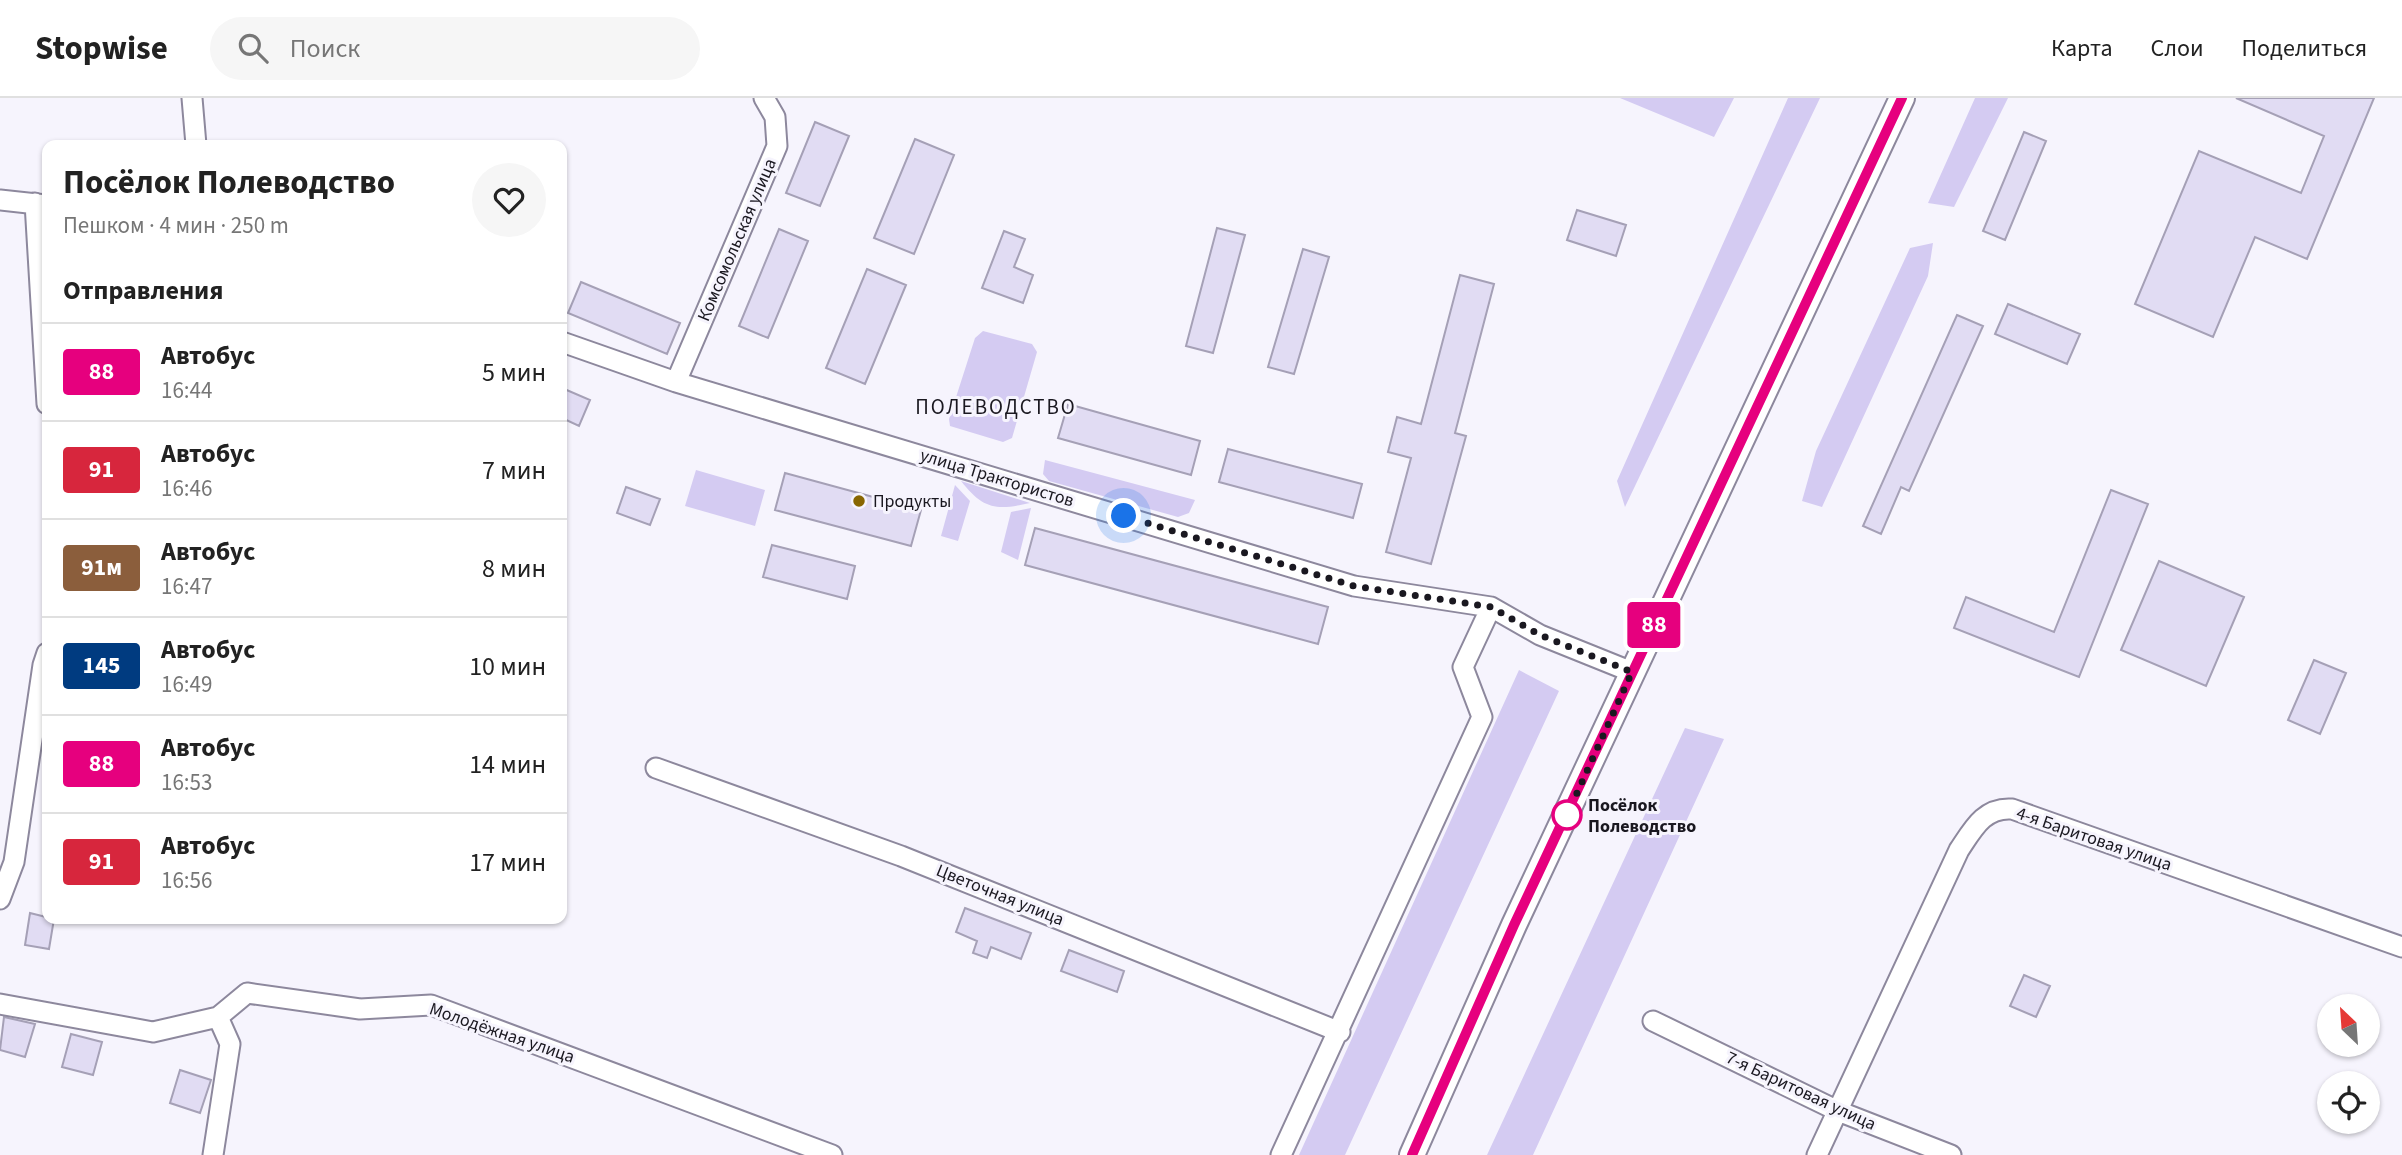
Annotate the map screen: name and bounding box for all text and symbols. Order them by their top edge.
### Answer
search box [210,17,700,80]
text: Stopwise [35,25,168,72]
icon: search [234,29,272,67]
text: Поиск [290,30,360,67]
text: Карта [2051,31,2113,66]
text: Слои [2151,31,2204,66]
text: Поделиться [2242,31,2367,66]
street label: Комсомольская улица [691,155,783,325]
text: Посёлок Полеводство [63,159,395,206]
button: heart [472,163,546,237]
text: Пешком · 4 мин · 250 m [63,209,289,242]
text: Отправления [63,272,223,309]
text: Автобус [161,337,255,374]
text: 88 [89,354,114,389]
text: 5 мин [482,354,546,391]
text: 16:44 [161,374,212,407]
district label: ПОЛЕВОДСТВО [915,392,1077,422]
text: Автобус [161,435,255,472]
street label: улица Трактористов [917,443,1077,513]
text: 91 [89,452,114,487]
text: 7 мин [482,452,546,489]
text: 16:46 [161,472,212,505]
place label: Продукты [873,489,951,514]
marker: Продукты [851,493,867,509]
your location [1106,498,1141,533]
text: Автобус [161,533,255,570]
text: 91м [81,550,122,585]
text: 8 мин [482,550,546,587]
text: 16:47 [161,570,212,603]
line badge: 88 [1622,602,1686,648]
text: 88 [1641,607,1667,642]
text: Автобус [161,631,255,668]
text: 145 [82,648,121,683]
text: 10 мин [469,648,546,685]
text: 16:49 [161,668,212,701]
text: Автобус [161,729,255,766]
text: 88 [89,746,114,781]
text: 14 мин [469,746,546,783]
text: 16:53 [161,766,212,799]
place label: Посёлок Полеводство [1588,793,1696,839]
marker: Посёлок Полеводство [1552,800,1582,830]
street label: 4-я Баритовая улица [2013,801,2175,877]
text: Автобус [161,827,255,864]
text: 91 [89,844,114,879]
text: 17 мин [469,844,546,881]
street label: Цветочная улица [932,858,1068,932]
text: 16:56 [161,864,212,897]
north arrow [2317,994,2380,1057]
map controls [2317,994,2380,1134]
street label: Молодёжная улица [426,996,578,1070]
street label: 7-я Баритовая улица [1722,1045,1880,1137]
button: locate [2317,1071,2380,1134]

